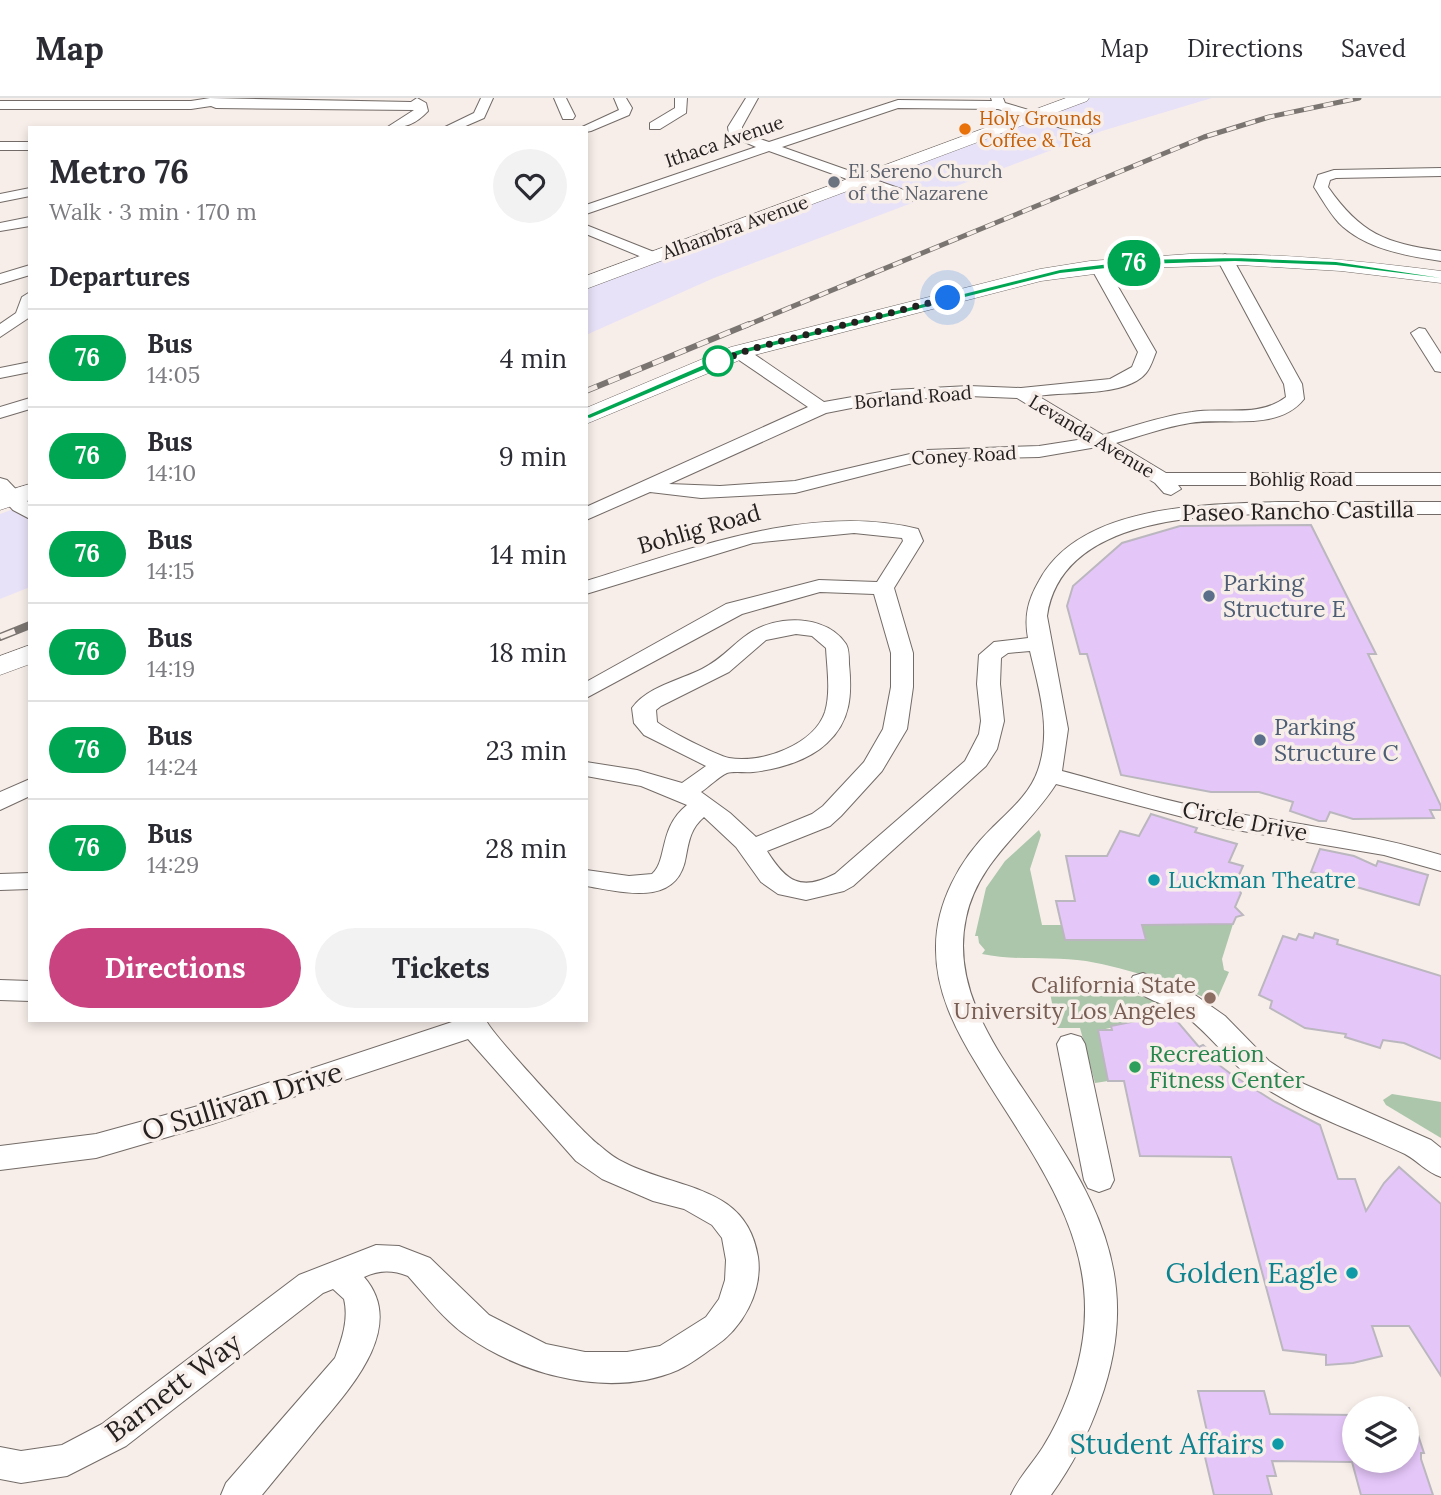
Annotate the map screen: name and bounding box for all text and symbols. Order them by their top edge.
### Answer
text: Map [35,27,104,69]
text: Map [1100,33,1149,64]
text: Directions [1187,33,1303,64]
text: Saved [1341,33,1406,64]
place label: Holy Grounds Coffee & Tea [979,106,1102,152]
street label: Ithaca Avenue [662,109,786,173]
marker: Holy Grounds Coffee & Tea [957,121,973,137]
button: heart [493,149,567,223]
text: Metro 76 [49,150,189,192]
place label: El Sereno Church of the Nazarene [848,159,1003,205]
marker: El Sereno Church of the Nazarene [826,174,842,190]
street label: Alhambra Avenue [658,189,811,265]
text: Walk · 3 min · 170 m [49,197,257,226]
line badge: 76 [1102,240,1166,286]
text: 76 [1121,247,1147,278]
text: Departures [49,260,190,293]
your location [930,280,965,315]
text: Bus [147,327,193,360]
text: 76 [75,342,100,373]
text: 4 min [500,342,567,375]
unlabelled marker [703,346,733,376]
text: 14:05 [147,360,200,389]
street label: Borland Road [853,380,973,414]
street label: Levanda Avenue [1025,389,1159,483]
text: Bus [147,425,193,458]
text: 76 [75,440,100,471]
text: 9 min [499,440,567,473]
street label: Coney Road [911,440,1017,470]
text: 14:10 [147,458,196,487]
street label: Bohlig Road [1249,467,1353,491]
street label: Paseo Rancho Castilla [1182,494,1414,527]
street label: Bohlig Road [634,497,764,560]
text: Bus [147,523,193,556]
text: 76 [75,538,100,569]
text: 14 min [490,538,567,571]
text: 14:15 [147,556,195,585]
place label: Parking Structure E [1223,568,1346,623]
marker: Parking Structure E [1201,588,1217,604]
text: Bus [147,621,193,654]
text: 76 [75,636,100,667]
text: 18 min [490,636,567,669]
text: 14:19 [147,654,195,683]
place label: Parking Structure C [1274,712,1399,767]
text: Bus [147,719,193,752]
marker: Parking Structure C [1252,732,1268,748]
text: 76 [75,734,100,765]
text: 23 min [486,734,567,767]
text: 14:24 [147,752,198,781]
street label: Circle Drive [1180,794,1310,847]
text: Bus [147,817,193,850]
text: 76 [75,832,100,863]
text: 28 min [485,832,567,865]
text: 14:29 [147,850,199,879]
place label: Luckman Theatre [1168,865,1356,894]
marker: Luckman Theatre [1146,872,1162,888]
button: Directions [49,928,301,1008]
button: Tickets [315,928,567,1008]
place label: California State University Los Angeles [953,970,1196,1025]
marker: California State University Los Angeles [1202,990,1218,1006]
place label: Recreation Fitness Center [1149,1039,1305,1094]
street label: O Sullivan Drive [137,1053,347,1149]
marker: Recreation Fitness Center [1127,1059,1143,1075]
place label: Golden Eagle [1166,1255,1338,1291]
marker: Golden Eagle [1344,1265,1360,1281]
street label: Barnett Way [98,1324,248,1450]
map controls [1342,1396,1419,1473]
button: layers [1342,1396,1419,1473]
place label: Student Affairs [1070,1426,1264,1462]
marker: Student Affairs [1270,1436,1286,1452]

